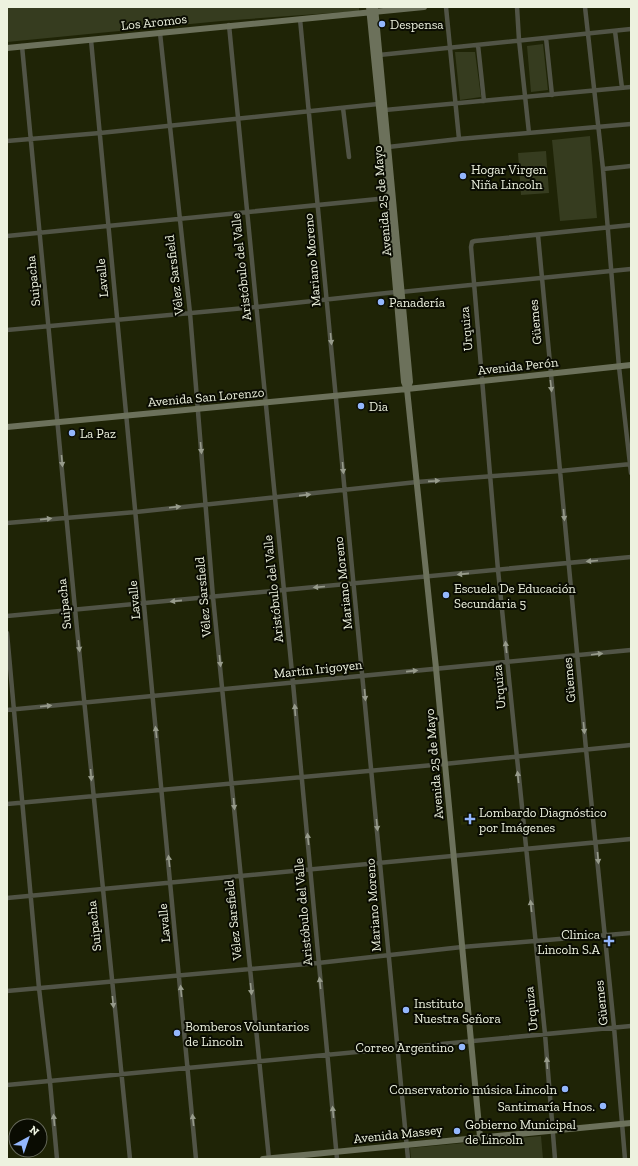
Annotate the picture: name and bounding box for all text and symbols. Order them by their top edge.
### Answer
street label: Los Aromos [120,11,188,33]
place label: Despensa [390,17,444,32]
marker: Despensa [377,19,387,29]
street label: Avenida 25 de Mayo [370,145,394,257]
place label: Hogar Virgen Niña Lincoln [471,162,547,192]
marker: Hogar Virgen Niña Lincoln [458,171,468,181]
street label: Aristóbulo del Valle [228,212,254,322]
street label: Mariano Moreno [300,212,324,307]
street label: Vélez Sarsfield [162,234,186,317]
street label: Suipacha [23,254,43,307]
street label: Lavalle [93,258,111,298]
place label: Panadería [389,295,446,310]
marker: Panadería [376,297,386,307]
street label: Güemes [526,298,544,345]
street label: Urquiza [457,305,475,352]
one-way arrow [327,333,334,345]
street label: Avenida Perón [477,354,559,378]
one-way arrow [548,380,555,392]
street label: Avenida San Lorenzo [147,384,265,410]
place label: Dia [369,399,389,414]
marker: Dia [356,401,366,411]
place label: La Paz [80,426,116,441]
marker: La Paz [67,428,77,438]
one-way arrow [198,442,205,454]
one-way arrow [58,455,65,467]
one-way arrow [339,462,346,474]
one-way arrow [428,478,440,485]
one-way arrow [299,492,311,498]
one-way arrow [169,504,181,510]
one-way arrow [561,509,567,521]
one-way arrow [40,516,52,522]
street label: Aristóbulo del Valle [260,534,286,644]
street label: Mariano Moreno [331,535,355,630]
street label: Vélez Sarsfield [192,556,214,639]
one-way arrow [586,558,598,564]
one-way arrow [457,571,469,577]
street label: Suipacha [54,577,74,630]
street label: Lavalle [125,580,143,620]
place label: Escuela De Educación Secundaria 5 [454,581,576,611]
one-way arrow [313,584,325,591]
marker: Escuela De Educación Secundaria 5 [441,590,451,600]
one-way arrow [170,598,182,604]
one-way arrow [76,640,82,652]
one-way arrow [503,641,509,653]
one-way arrow [591,651,603,657]
one-way arrow [217,655,223,667]
street label: Güemes [560,656,578,703]
street label: Martín Irigoyen [273,657,364,681]
street label: Urquiza [490,663,508,710]
one-way arrow [406,667,418,674]
one-way arrow [361,689,368,701]
one-way arrow [40,703,52,710]
one-way arrow [292,704,299,716]
street label: Avenida 25 de Mayo [422,708,446,820]
one-way arrow [581,722,587,734]
one-way arrow [153,726,159,738]
one-way arrow [87,769,94,781]
one-way arrow [514,770,521,783]
one-way arrow [230,798,237,810]
place label: Lombardo Diagnóstico por Imágenes [479,805,607,835]
marker: Lombardo Diagnóstico por Imágenes [464,813,476,825]
one-way arrow [374,819,380,831]
one-way arrow [304,833,311,846]
one-way arrow [594,851,601,864]
one-way arrow [166,855,173,867]
street label: Aristóbulo del Valle [291,857,315,967]
street label: Mariano Moreno [362,857,384,952]
street label: Vélez Sarsfield [221,879,245,962]
street label: Suipacha [84,899,104,952]
one-way arrow [528,900,534,912]
street label: Lavalle [155,903,173,943]
place label: Clinica Lincoln S.A [537,927,601,957]
marker: Clinica Lincoln S.A [603,935,615,947]
one-way arrow [317,977,323,989]
street label: Güemes [591,979,611,1026]
one-way arrow [248,983,254,995]
one-way arrow [178,985,185,997]
street label: Urquiza [521,985,541,1032]
one-way arrow [110,996,116,1008]
place label: Instituto Nuestra Señora [414,996,502,1026]
marker: Instituto Nuestra Señora [401,1005,411,1015]
place label: Bomberos Voluntarios de Lincoln [185,1019,309,1049]
marker: Bomberos Voluntarios de Lincoln [172,1028,182,1038]
place label: Correo Argentino [356,1040,454,1055]
marker: Correo Argentino [457,1042,467,1052]
one-way arrow [544,1057,551,1069]
place label: Conservatorio música Lincoln [389,1082,558,1097]
marker: Conservatorio música Lincoln [560,1084,570,1094]
place label: Santimaría Hnos. [498,1099,595,1114]
marker: Santimaría Hnos. [598,1101,608,1111]
one-way arrow [329,1106,336,1118]
one-way arrow [50,1114,57,1126]
one-way arrow [189,1114,196,1126]
place label: Gobierno Municipal de Lincoln [465,1117,577,1147]
north arrow [8,1118,48,1158]
street label: Avenida Massey [353,1122,444,1146]
text: N [27,1123,42,1139]
marker: Gobierno Municipal de Lincoln [452,1126,462,1136]

